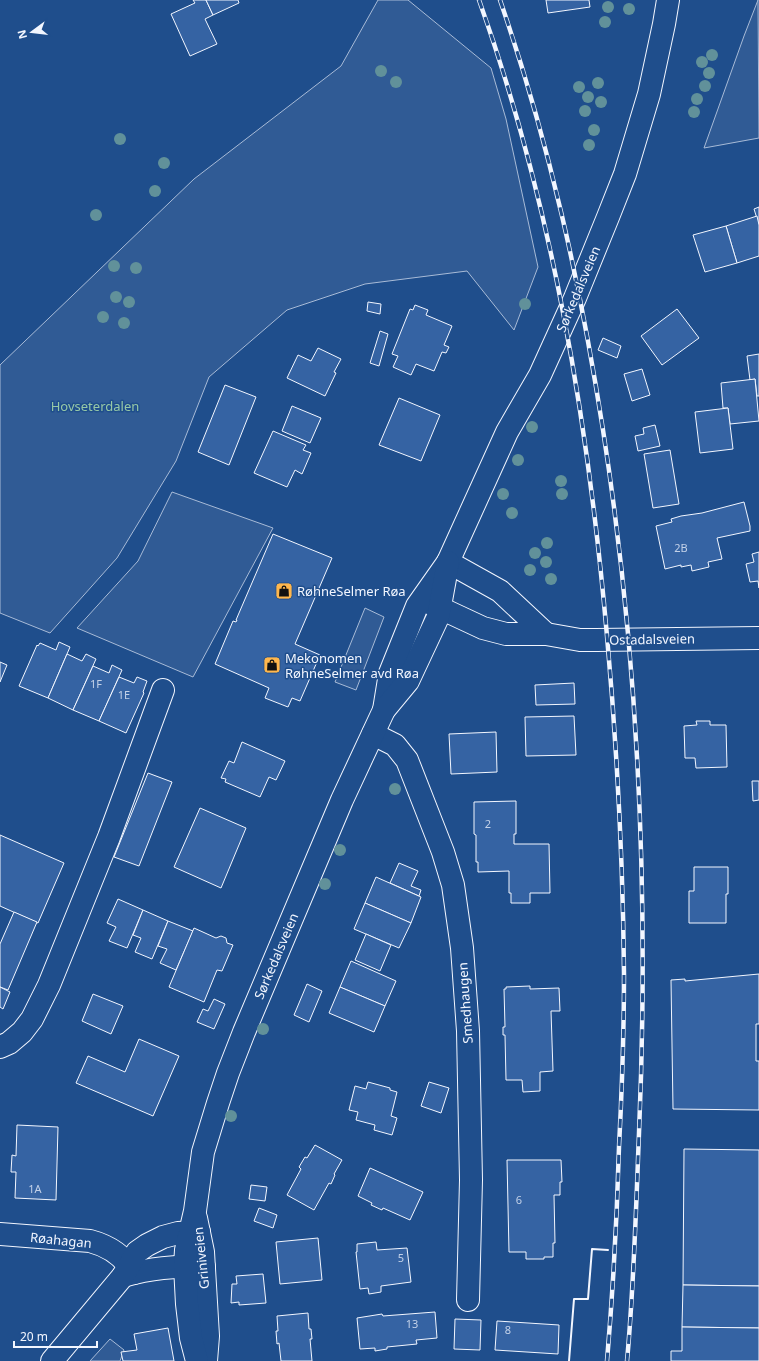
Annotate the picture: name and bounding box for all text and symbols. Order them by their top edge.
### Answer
north arrow [12,12,52,52]
text: N [13,28,30,41]
street label: Sørkedalsveien [552,243,604,335]
park label: Hovseterdalen [51,397,139,415]
house number: 2B [674,540,688,555]
shop icon: RøhneSelmer Røa [274,581,294,601]
place label: RøhneSelmer Røa [297,582,406,600]
street label: Ostadalsveien [609,629,695,649]
place label: Mekonomen RøhneSelmer avd Røa [285,649,419,682]
shop icon: Mekonomen RøhneSelmer avd Røa [262,655,282,675]
house number: 1F [90,676,102,691]
house number: 1E [118,687,130,702]
house number: 2 [485,816,491,831]
street label: Sørkedalsveien [250,910,302,1002]
street label: Smedhaugen [453,962,477,1044]
house number: 1A [28,1181,43,1196]
house number: 6 [516,1192,522,1207]
street label: Griniveien [189,1226,213,1290]
street label: Røahagan [29,1228,93,1252]
house number: 5 [398,1250,404,1265]
house number: 13 [406,1316,418,1331]
house number: 8 [505,1322,511,1337]
scale bar [14,1323,97,1349]
text: 20 m [20,1328,48,1345]

